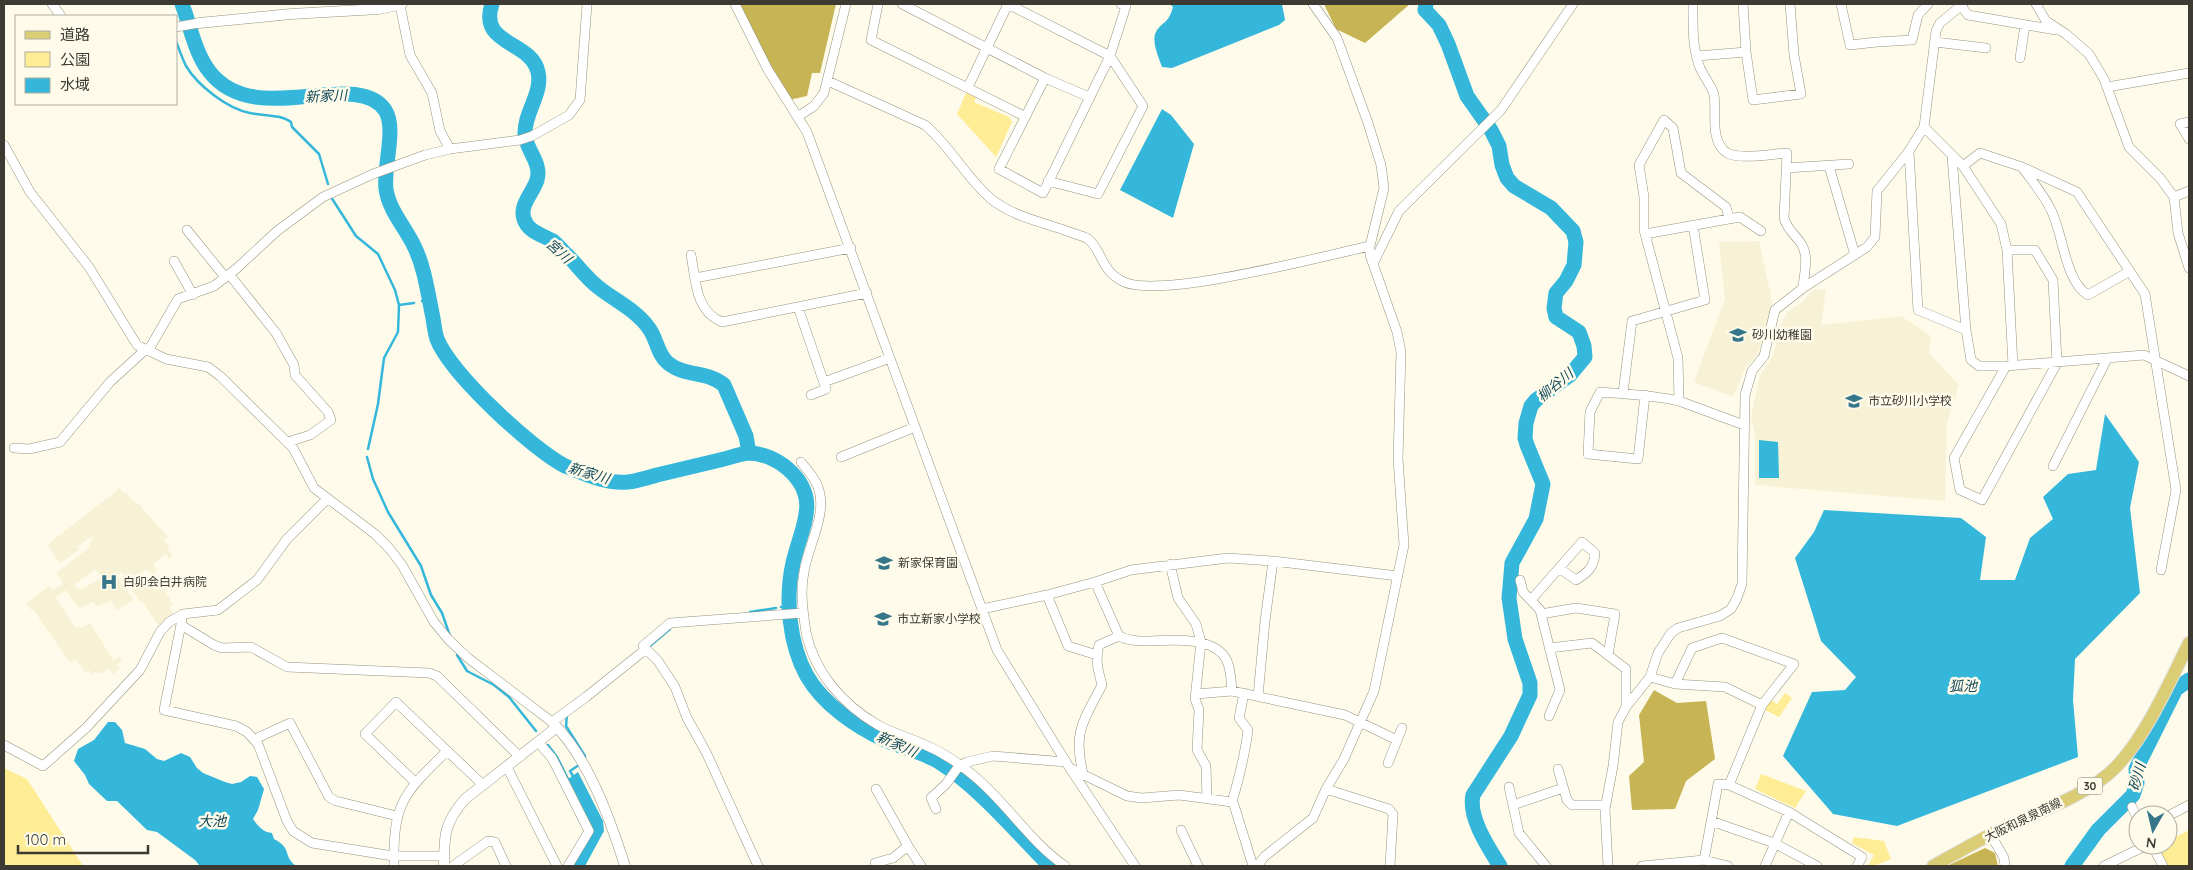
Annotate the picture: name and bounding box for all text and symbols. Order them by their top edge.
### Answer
legend [15,15,178,105]
text: 道路 [60,25,90,44]
text: 公園 [60,50,90,69]
text: 水域 [60,75,90,94]
water label: 新家川 [305,86,349,106]
water label: 宮川 [543,235,577,268]
school or university icon: 砂川幼稚園 [1728,325,1748,345]
place label: 砂川幼稚園 [1752,327,1812,342]
water label: 柳谷川 [1533,363,1578,405]
school or university icon: 市立砂川小学校 [1844,391,1864,411]
place label: 市立砂川小学校 [1868,393,1952,408]
water label: 新家川 [566,458,614,488]
school or university icon: 新家保育園 [874,553,894,573]
place label: 新家保育園 [898,555,958,570]
hospital icon: 白卯会白井病院 [99,572,119,592]
place label: 白卯会白井病院 [123,574,207,589]
school or university icon: 市立新家小学校 [873,609,893,629]
place label: 市立新家小学校 [897,611,981,626]
water label: 狐池 [1949,677,1979,695]
water label: 新家川 [874,727,922,762]
water label: 砂川 [2124,759,2150,793]
road number: 30 [2078,778,2102,794]
street label: 大阪和泉泉南線 [1982,794,2064,845]
north arrow [2128,805,2178,855]
water label: 大池 [198,812,228,830]
scale bar [18,822,148,854]
text: 100 m [25,830,66,849]
text: N [2145,833,2158,853]

